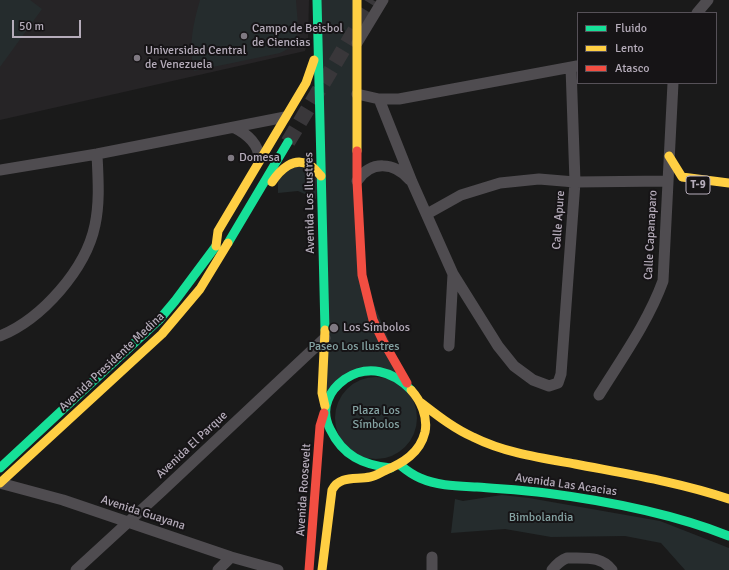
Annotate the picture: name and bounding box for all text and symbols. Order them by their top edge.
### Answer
scale bar [14,12,83,38]
legend [577,12,717,84]
text: 50 m [19,19,44,34]
text: Fluido [615,21,647,36]
place label: Campo de Beisbol de Ciencias [252,22,343,50]
marker: Campo de Beisbol de Ciencias [239,31,249,41]
text: Lento [615,41,644,56]
place label: Universidad Central de Venezuela [145,44,246,72]
marker: Universidad Central de Venezuela [132,53,142,63]
text: Atasco [615,61,650,76]
place label: Domesa [239,151,280,165]
street label: Avenida Los Ilustres [302,152,318,254]
marker: Domesa [226,153,236,163]
road number: T-9 [686,176,710,194]
street label: Calle Apure [550,190,568,250]
street label: Calle Capanaparo [641,190,661,280]
street label: Avenida Presidente Medina [57,310,167,414]
place label: Los Símbolos [343,321,410,335]
marker: Los Símbolos [328,322,340,334]
park label: Paseo Los Ilustres [308,340,400,354]
park label: Plaza Los Símbolos [352,404,400,432]
street label: Avenida El Parque [153,408,231,482]
street label: Avenida Roosevelt [294,443,314,537]
street label: Avenida Las Acacias [514,471,618,499]
street label: Avenida Guayana [99,493,187,533]
park label: Bimbolandia [509,511,573,525]

